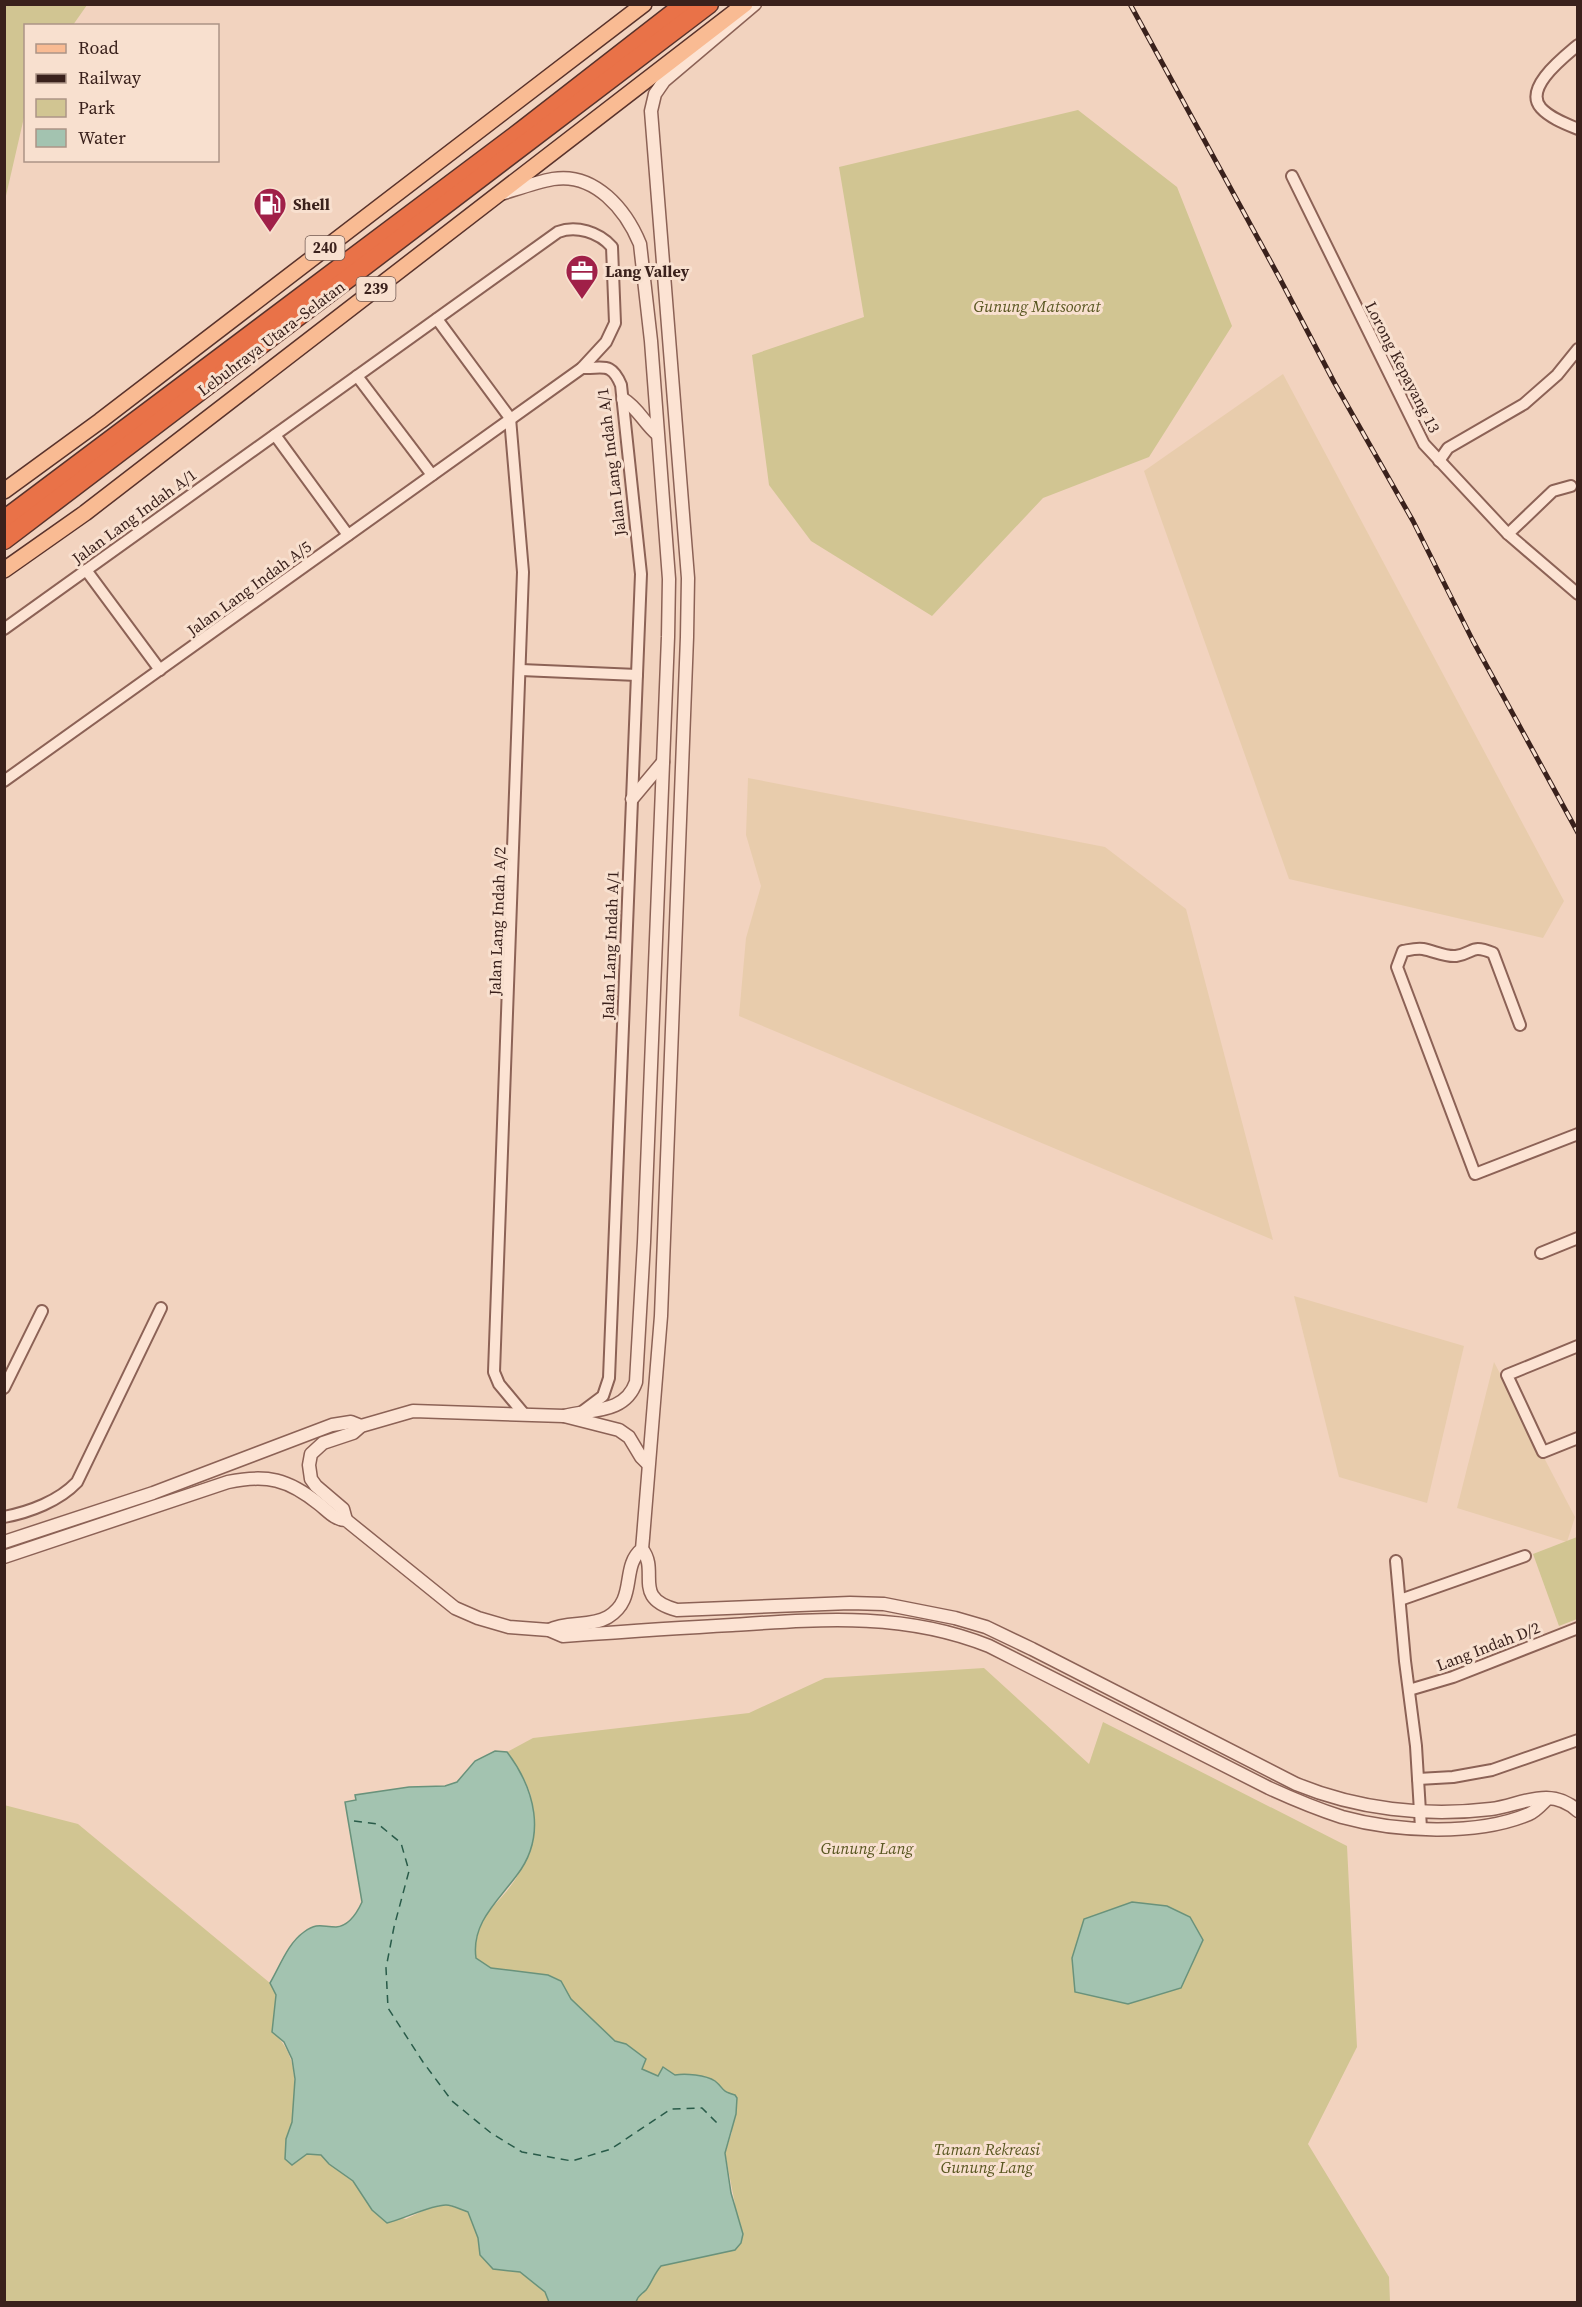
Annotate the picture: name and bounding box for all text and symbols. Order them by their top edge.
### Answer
legend [24,24,219,162]
text: Road [78,35,119,60]
text: Railway [78,65,142,90]
text: Park [78,95,115,120]
text: Water [78,125,126,150]
fuel station icon: Shell [252,186,288,233]
place label: Shell [293,193,330,215]
road number: 240 [306,236,344,260]
office icon: Lang Valley [564,253,600,300]
place label: Lang Valley [605,260,690,282]
street label: Lebuhraya Utara–Selatan [193,275,349,401]
road number: 239 [356,277,395,301]
park label: Gunung Matsoorat [974,295,1101,317]
street label: Lorong Kepayang 13 [1360,297,1446,437]
street label: Jalan Lang Indah A/1 [591,387,631,538]
street label: Jalan Lang Indah A/1 [66,463,201,569]
street label: Jalan Lang Indah A/5 [181,535,316,641]
street label: Jalan Lang Indah A/2 [483,846,511,997]
street label: Jalan Lang Indah A/1 [596,870,624,1021]
street label: Lang Indah D/2 [1433,1616,1543,1676]
park label: Gunung Lang [821,1837,914,1859]
park label: Taman Rekreasi Gunung Lang [934,2138,1040,2178]

